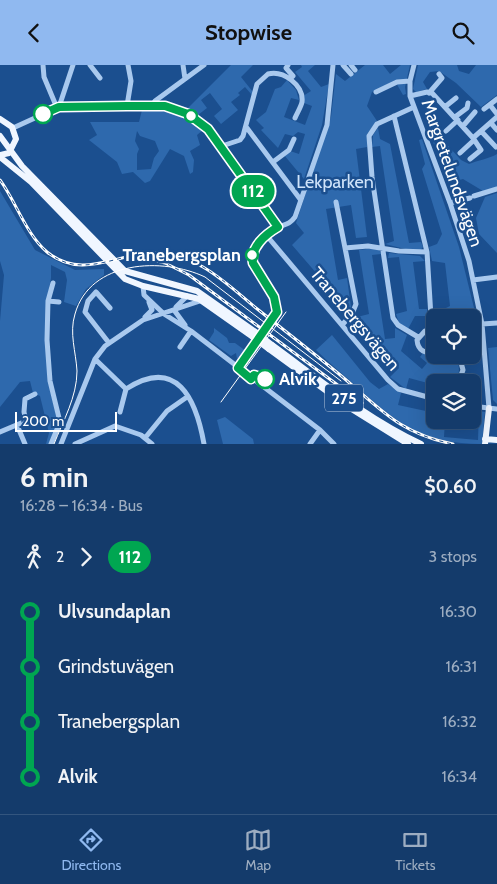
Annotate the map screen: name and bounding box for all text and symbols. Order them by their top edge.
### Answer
icon: back [20,19,48,47]
text: Stopwise [205,19,292,46]
icon: search [449,19,477,47]
street label: Margretelundsvägen [416,96,488,250]
unlabelled marker [33,104,53,124]
unlabelled marker [184,109,198,123]
park label: Lekparken [296,171,374,193]
line badge: 112 [224,175,282,207]
text: 112 [242,180,264,202]
place label: Tranebergsplan [123,244,241,266]
marker: Tranebergsplan [245,248,259,262]
street label: Tranebergsvägen [305,263,405,375]
map controls [426,309,481,429]
button: locate [426,309,481,364]
place label: Alvik [279,368,317,390]
marker: Alvik [255,369,275,389]
button: layers [426,374,481,429]
road number: 275 [325,384,363,411]
scale bar [15,409,118,432]
text: 200 m [22,412,64,430]
text: 6 min [20,460,89,494]
text: $0.60 [424,475,477,498]
text: 16:28 – 16:34 · Bus [20,496,143,515]
icon: walk [20,543,48,571]
icon: forward [72,543,100,571]
text: 112 [118,546,141,568]
text: 2 [56,547,64,566]
text: 3 stops [428,547,477,566]
text: Ulvsundaplan [58,600,171,623]
text: 16:30 [440,602,477,621]
text: Grindstuvägen [58,655,174,678]
text: 16:31 [445,657,477,676]
text: Tranebergsplan [58,710,180,733]
text: 16:32 [442,712,477,731]
text: Alvik [58,765,98,788]
text: 16:34 [441,767,477,786]
tab: Directions [61,826,121,874]
tab: Map [244,826,272,874]
tab: Tickets [395,826,436,874]

